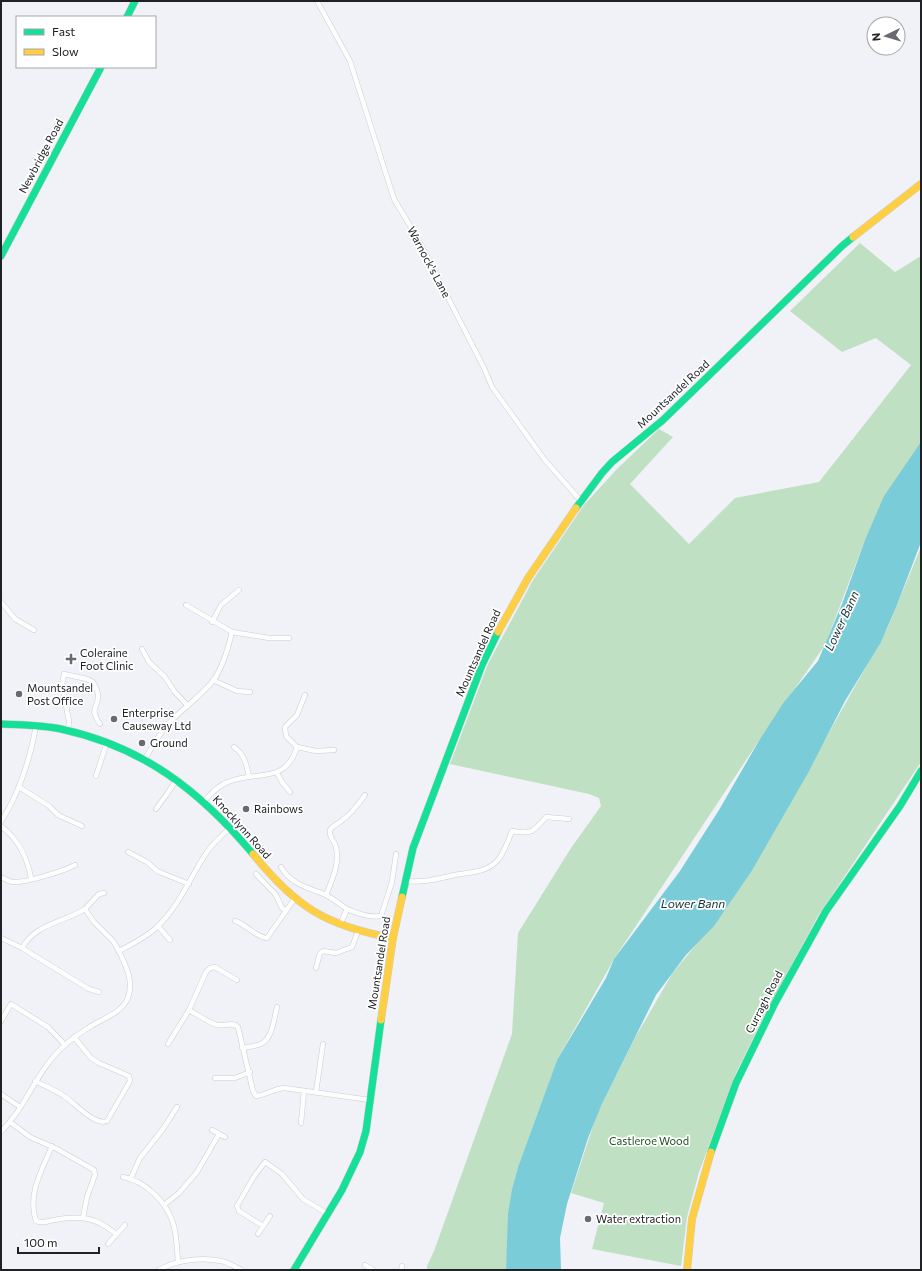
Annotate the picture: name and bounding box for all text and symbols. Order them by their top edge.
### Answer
legend [16,16,156,68]
north arrow [866,16,906,56]
text: Fast [52,24,75,38]
text: N [869,32,882,42]
text: Slow [52,44,79,58]
street label: Newbridge Road [16,116,66,195]
street label: Warnock's Lane [405,224,454,300]
street label: Mountsandel Road [634,357,711,430]
water label: Lower Bann [821,588,861,653]
street label: Mountsandel Road [453,607,503,698]
place label: Coleraine Foot Clinic [80,646,133,672]
marker: Coleraine Foot Clinic [65,653,77,665]
place label: Mountsandel Post Office [27,681,93,707]
marker: Mountsandel Post Office [14,689,24,699]
place label: Enterprise Causeway Ltd [122,706,191,732]
marker: Enterprise Causeway Ltd [109,714,119,724]
place label: Ground [150,736,188,749]
marker: Ground [137,738,147,748]
street label: Knocklynn Road [211,792,274,861]
place label: Rainbows [254,802,303,815]
marker: Rainbows [241,804,251,814]
water label: Lower Bann [661,896,725,910]
street label: Mountsandel Road [365,916,392,1010]
street label: Curragh Road [742,968,785,1035]
park label: Castleroe Wood [609,1134,689,1147]
place label: Water extraction [596,1212,681,1225]
marker: Water extraction [583,1214,593,1224]
scale bar [18,1229,99,1255]
text: 100 m [24,1235,58,1249]

